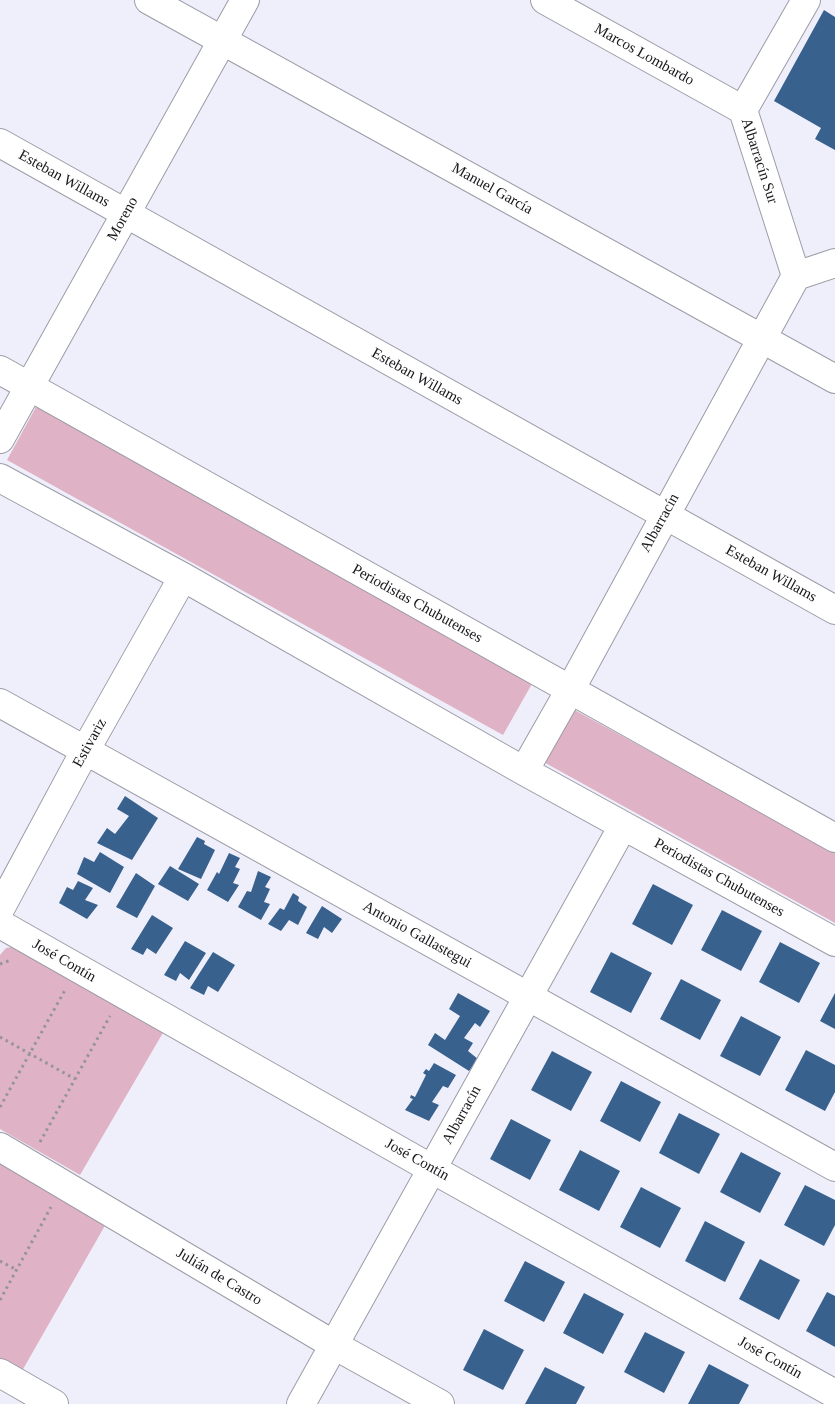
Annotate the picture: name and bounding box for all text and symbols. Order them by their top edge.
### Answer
street label: Marcos Lombardo [591,20,697,90]
street label: Albarracín Sur [737,116,781,206]
street label: Esteban Willams [15,147,113,211]
street label: Manuel García [448,159,536,219]
street label: Moreno [104,194,142,244]
street label: Esteban Willams [368,345,466,409]
street label: Albarracín [637,491,683,555]
street label: Esteban Willams [722,542,820,606]
street label: Periodistas Chubutenses [349,561,485,647]
street label: Estivariz [69,715,111,771]
street label: Periodistas Chubutenses [651,835,787,921]
street label: Antonio Gallastegui [360,898,474,972]
street label: José Contín [29,936,99,986]
street label: Albarracín [439,1083,485,1147]
street label: José Contín [382,1135,452,1185]
street label: Julián de Castro [173,1244,265,1310]
street label: José Contín [735,1333,805,1383]

